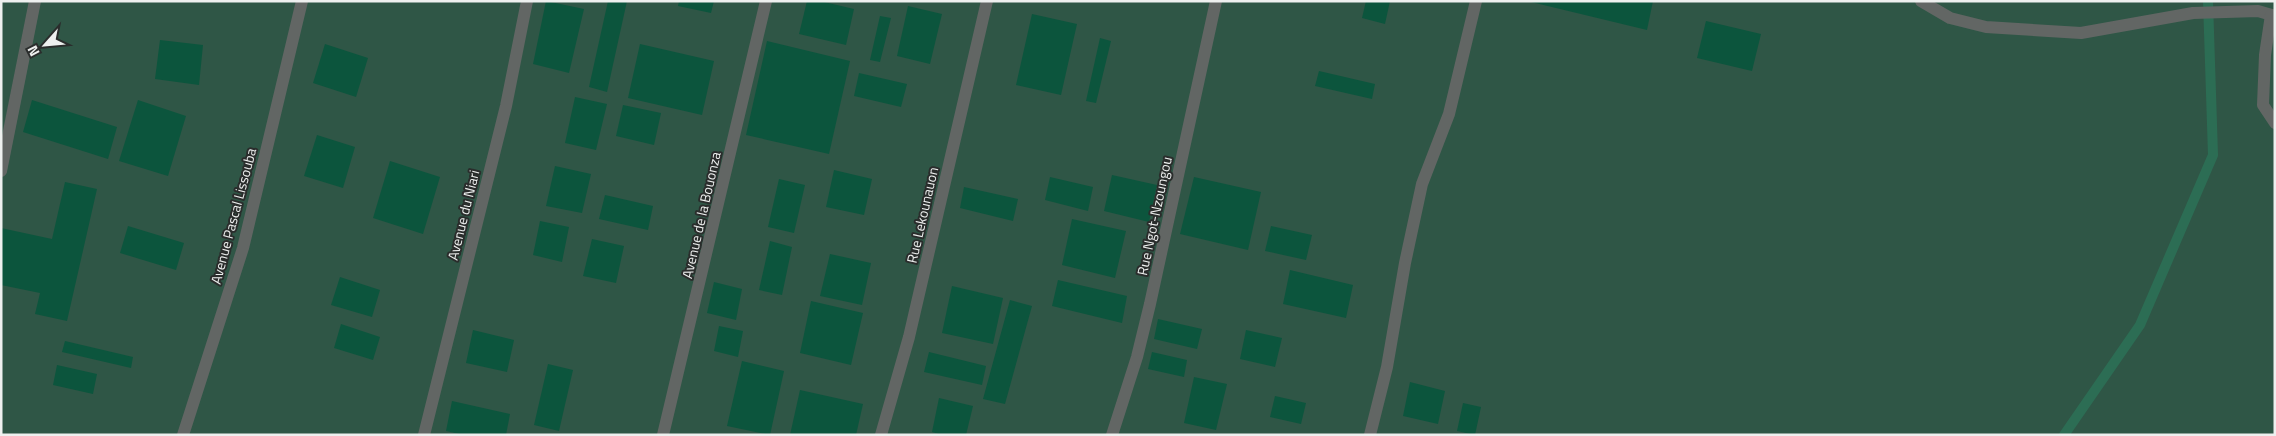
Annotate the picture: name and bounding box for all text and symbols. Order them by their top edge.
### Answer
north arrow [20,20,70,70]
text: N [21,42,45,60]
street label: Avenue Pascal Lissouba [205,146,261,286]
street label: Avenue de la Bouonza [676,150,726,280]
street label: Rue Ngot-Nzoungou [1131,155,1177,277]
street label: Rue Lekounauon [901,165,943,265]
street label: Avenue du Niari [442,168,484,262]

